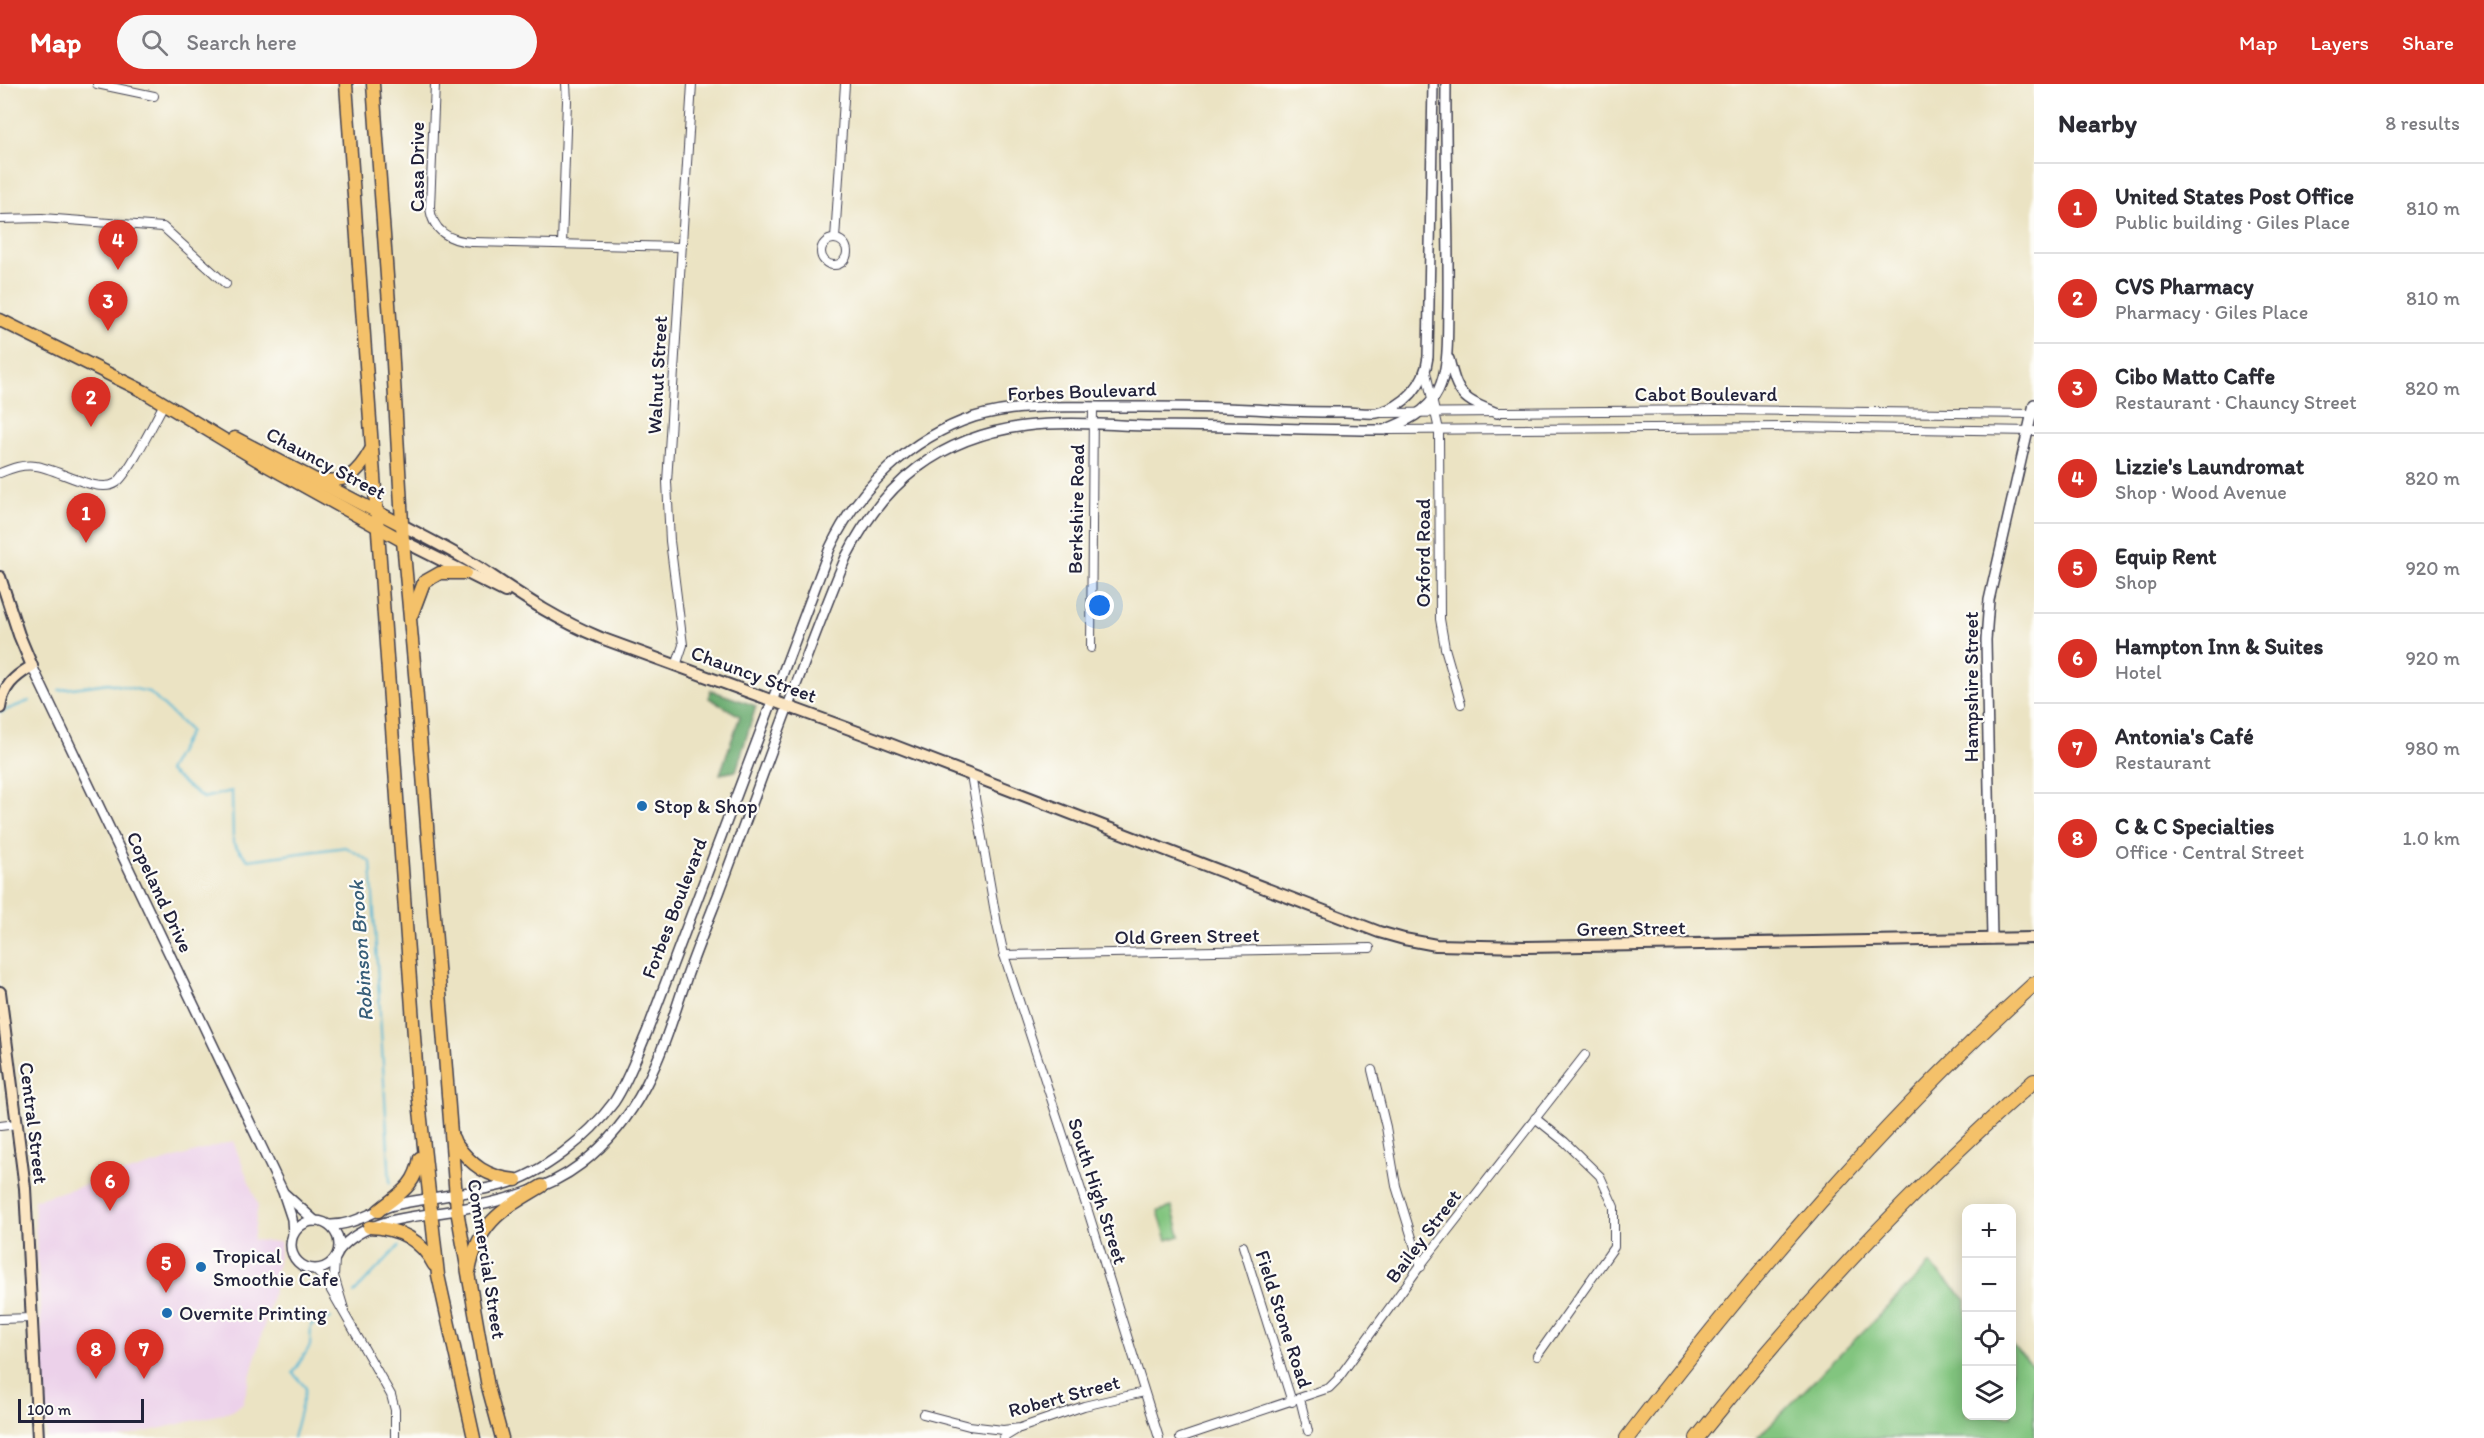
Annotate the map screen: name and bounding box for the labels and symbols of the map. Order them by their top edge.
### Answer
street label: Casa Drive [405,122,429,212]
pin: 4 [98,220,138,270]
pin: 3 [88,282,128,331]
street label: Walnut Street [642,315,672,435]
street label: Forbes Boulevard [1007,376,1157,406]
pin: 2 [72,378,110,427]
street label: Cabot Boulevard [1635,382,1778,406]
street label: Chauncy Street [262,421,390,505]
street label: Berkshire Road [1063,444,1089,574]
pin: 1 [66,494,106,543]
street label: Oxford Road [1411,498,1435,607]
your location [1085,591,1114,620]
street label: Hampshire Street [1959,611,1983,762]
street label: Chauncy Street [688,640,820,708]
place label: Stop & Shop [654,794,757,818]
marker: Stop & Shop [635,799,649,813]
street label: Copeland Drive [121,828,199,956]
street label: Forbes Boulevard [636,834,712,982]
water label: Robinson Brook [343,879,378,1022]
street label: Green Street [1576,915,1686,941]
street label: Old Green Street [1114,923,1260,949]
street label: Central Street [15,1061,53,1185]
street label: South High Street [1063,1115,1133,1267]
pin: 6 [90,1162,130,1211]
street label: Commercial Street [462,1177,512,1341]
street label: Bailey Street [1380,1184,1466,1287]
pin: 5 [146,1244,186,1293]
place label: Tropical Smoothie Cafe [213,1244,339,1291]
street label: Field Stone Road [1250,1247,1318,1391]
marker: Tropical Smoothie Cafe [194,1260,208,1274]
place label: Overnite Printing [179,1301,328,1325]
marker: Overnite Printing [160,1306,174,1320]
pin: 8 [76,1330,116,1379]
pin: 7 [124,1330,164,1379]
street label: Robert Street [1006,1370,1122,1422]
scale bar [18,1396,144,1424]

